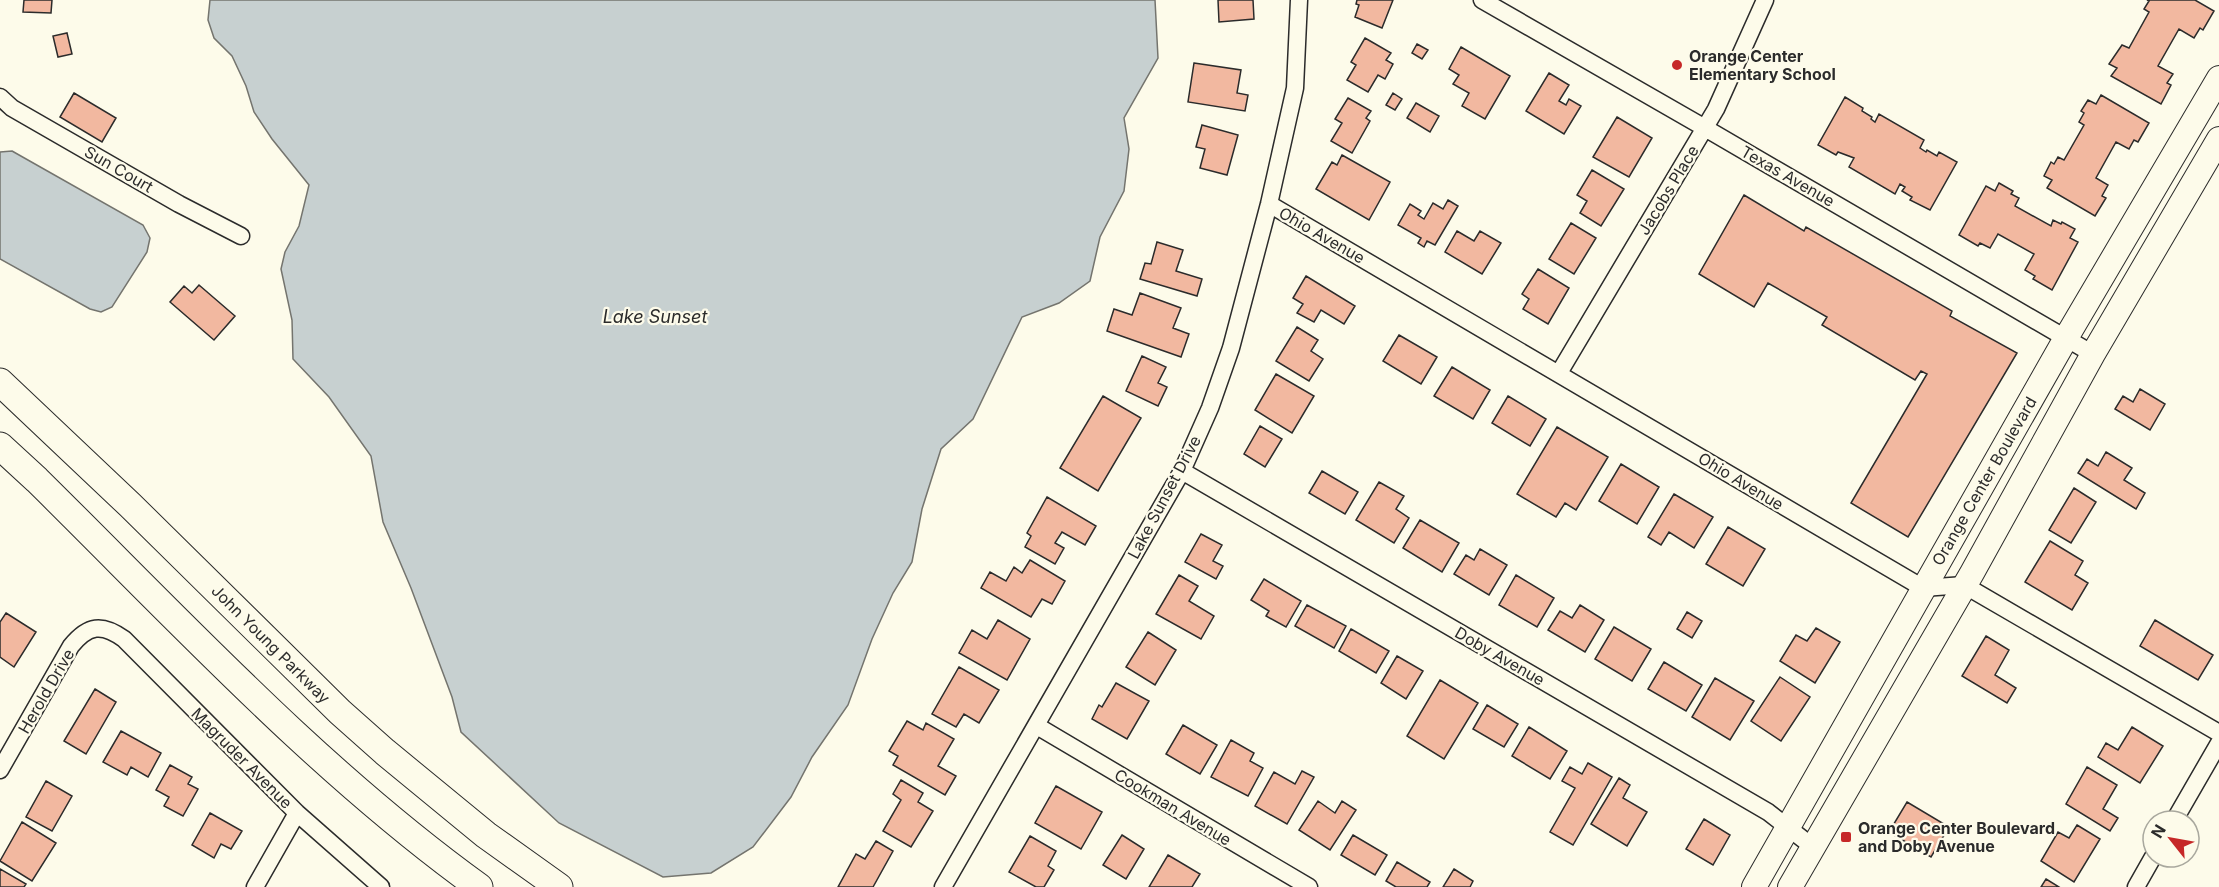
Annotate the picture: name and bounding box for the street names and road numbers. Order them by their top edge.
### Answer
street label: Sun Court [81,141,157,197]
street label: Texas Avenue [1738,141,1838,211]
street label: Jacobs Place [1633,142,1703,238]
street label: Ohio Avenue [1275,202,1369,268]
street label: Orange Center Boulevard [1927,393,2041,569]
street label: Lake Sunset Drive [1123,432,1205,562]
street label: Ohio Avenue [1695,448,1787,514]
street label: John Young Parkway [207,580,335,708]
street label: Doby Avenue [1452,622,1548,690]
street label: Herold Drive [14,645,78,737]
street label: Magruder Avenue [187,703,297,813]
street label: Cookman Avenue [1111,764,1235,850]

